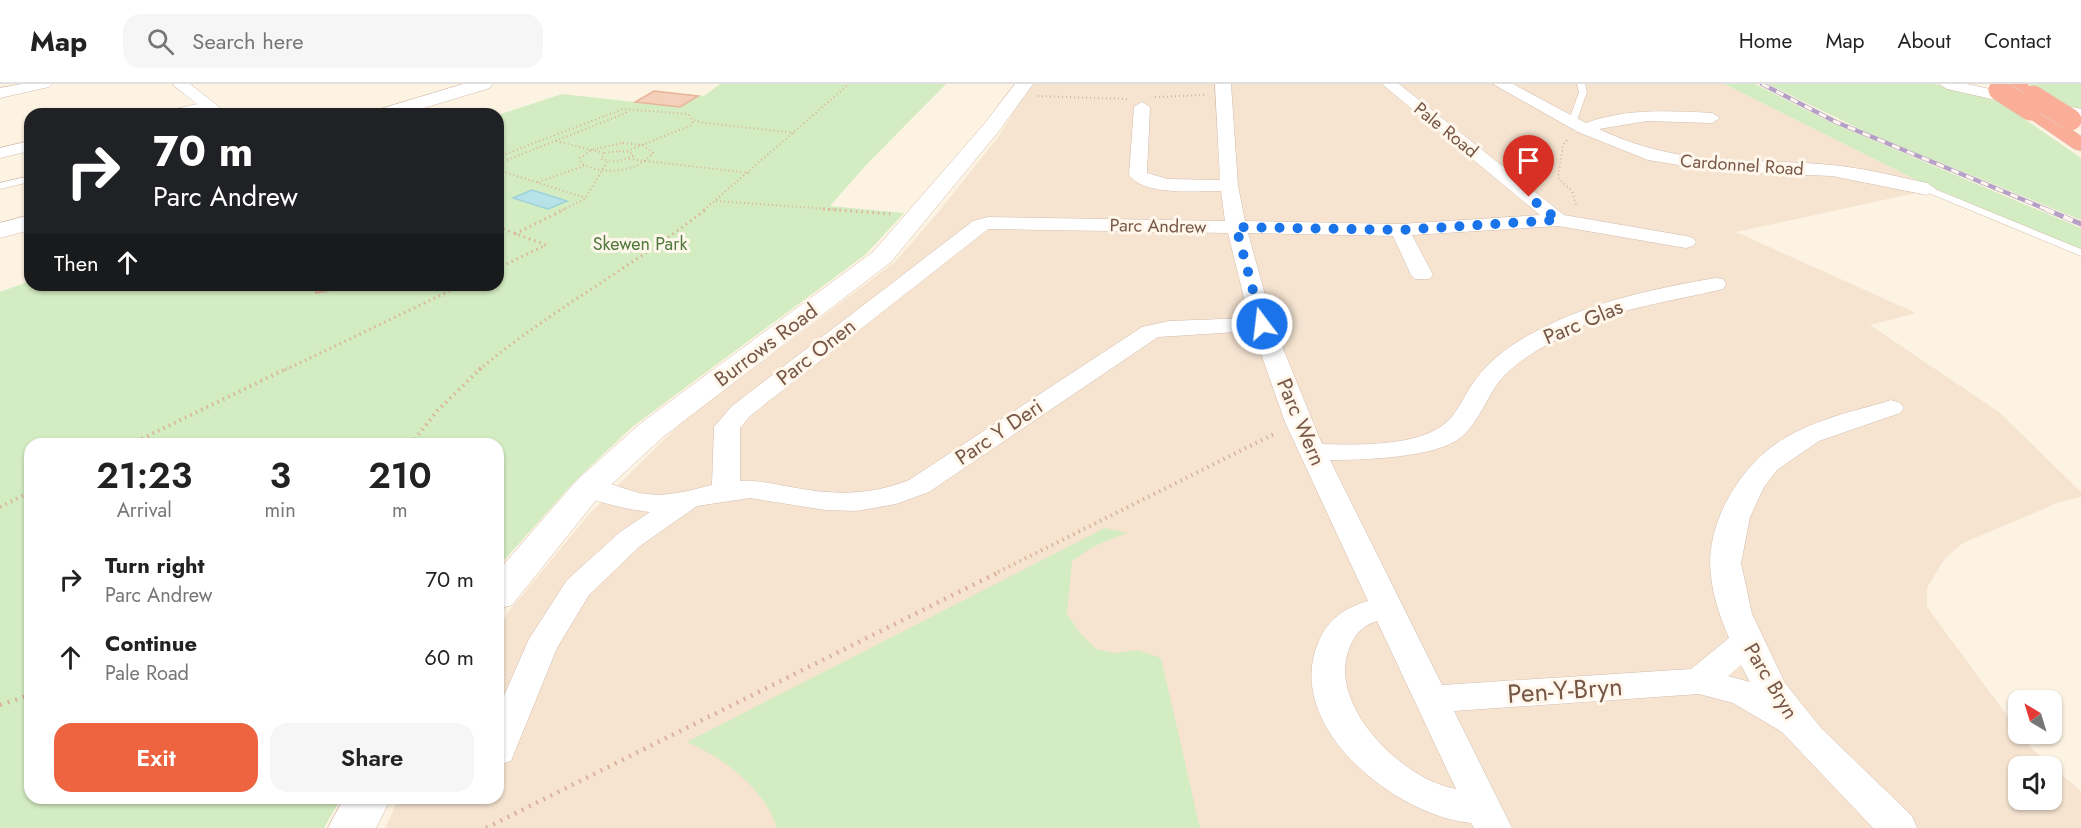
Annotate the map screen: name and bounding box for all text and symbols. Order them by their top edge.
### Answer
search box [123,14,543,68]
text: Map [30,21,87,62]
icon: search [144,25,177,58]
text: Search here [192,25,304,57]
text: Home [1739,26,1792,56]
text: Map [1825,26,1865,56]
text: About [1898,26,1951,56]
text: Contact [1984,26,2051,56]
street label: Pale Road [1408,96,1484,164]
text: 70 m [153,121,253,182]
icon: right [54,132,132,210]
pin [1503,135,1554,197]
icon: arrive [1512,144,1545,177]
street label: Cardonnel Road [1679,148,1805,182]
text: Parc Andrew [153,177,298,216]
street label: Parc Andrew [1109,212,1207,240]
park label: Skewen Park [593,231,687,257]
icon: ahead [111,246,144,279]
text: Then [54,247,99,279]
position arrow [1230,292,1294,356]
street label: Parc Glas [1539,292,1627,352]
street label: Burrows Road [708,296,824,394]
street label: Parc Onen [770,311,862,393]
street label: Parc Wern [1269,374,1333,470]
street label: Parc Y Deri [949,392,1049,472]
text: 21:23 [96,449,192,501]
text: 3 [269,449,291,501]
text: 210 [368,449,432,501]
text: Arrival [117,496,172,525]
text: min [264,496,296,525]
text: m [392,496,408,525]
text: Turn right [105,549,205,581]
icon: right [54,563,87,596]
text: 70 m [425,563,474,595]
text: Parc Andrew [105,581,212,610]
text: Continue [105,627,197,659]
street label: Parc Bryn [1737,637,1805,725]
icon: ahead [54,641,87,674]
text: 60 m [424,641,474,673]
text: Pale Road [105,659,189,688]
street label: Pen-Y-Bryn [1506,667,1624,713]
north arrow [2008,690,2062,744]
map controls [2008,690,2062,810]
button: Exit [54,723,258,792]
button: Share [270,723,474,792]
button: sound [2008,756,2062,810]

